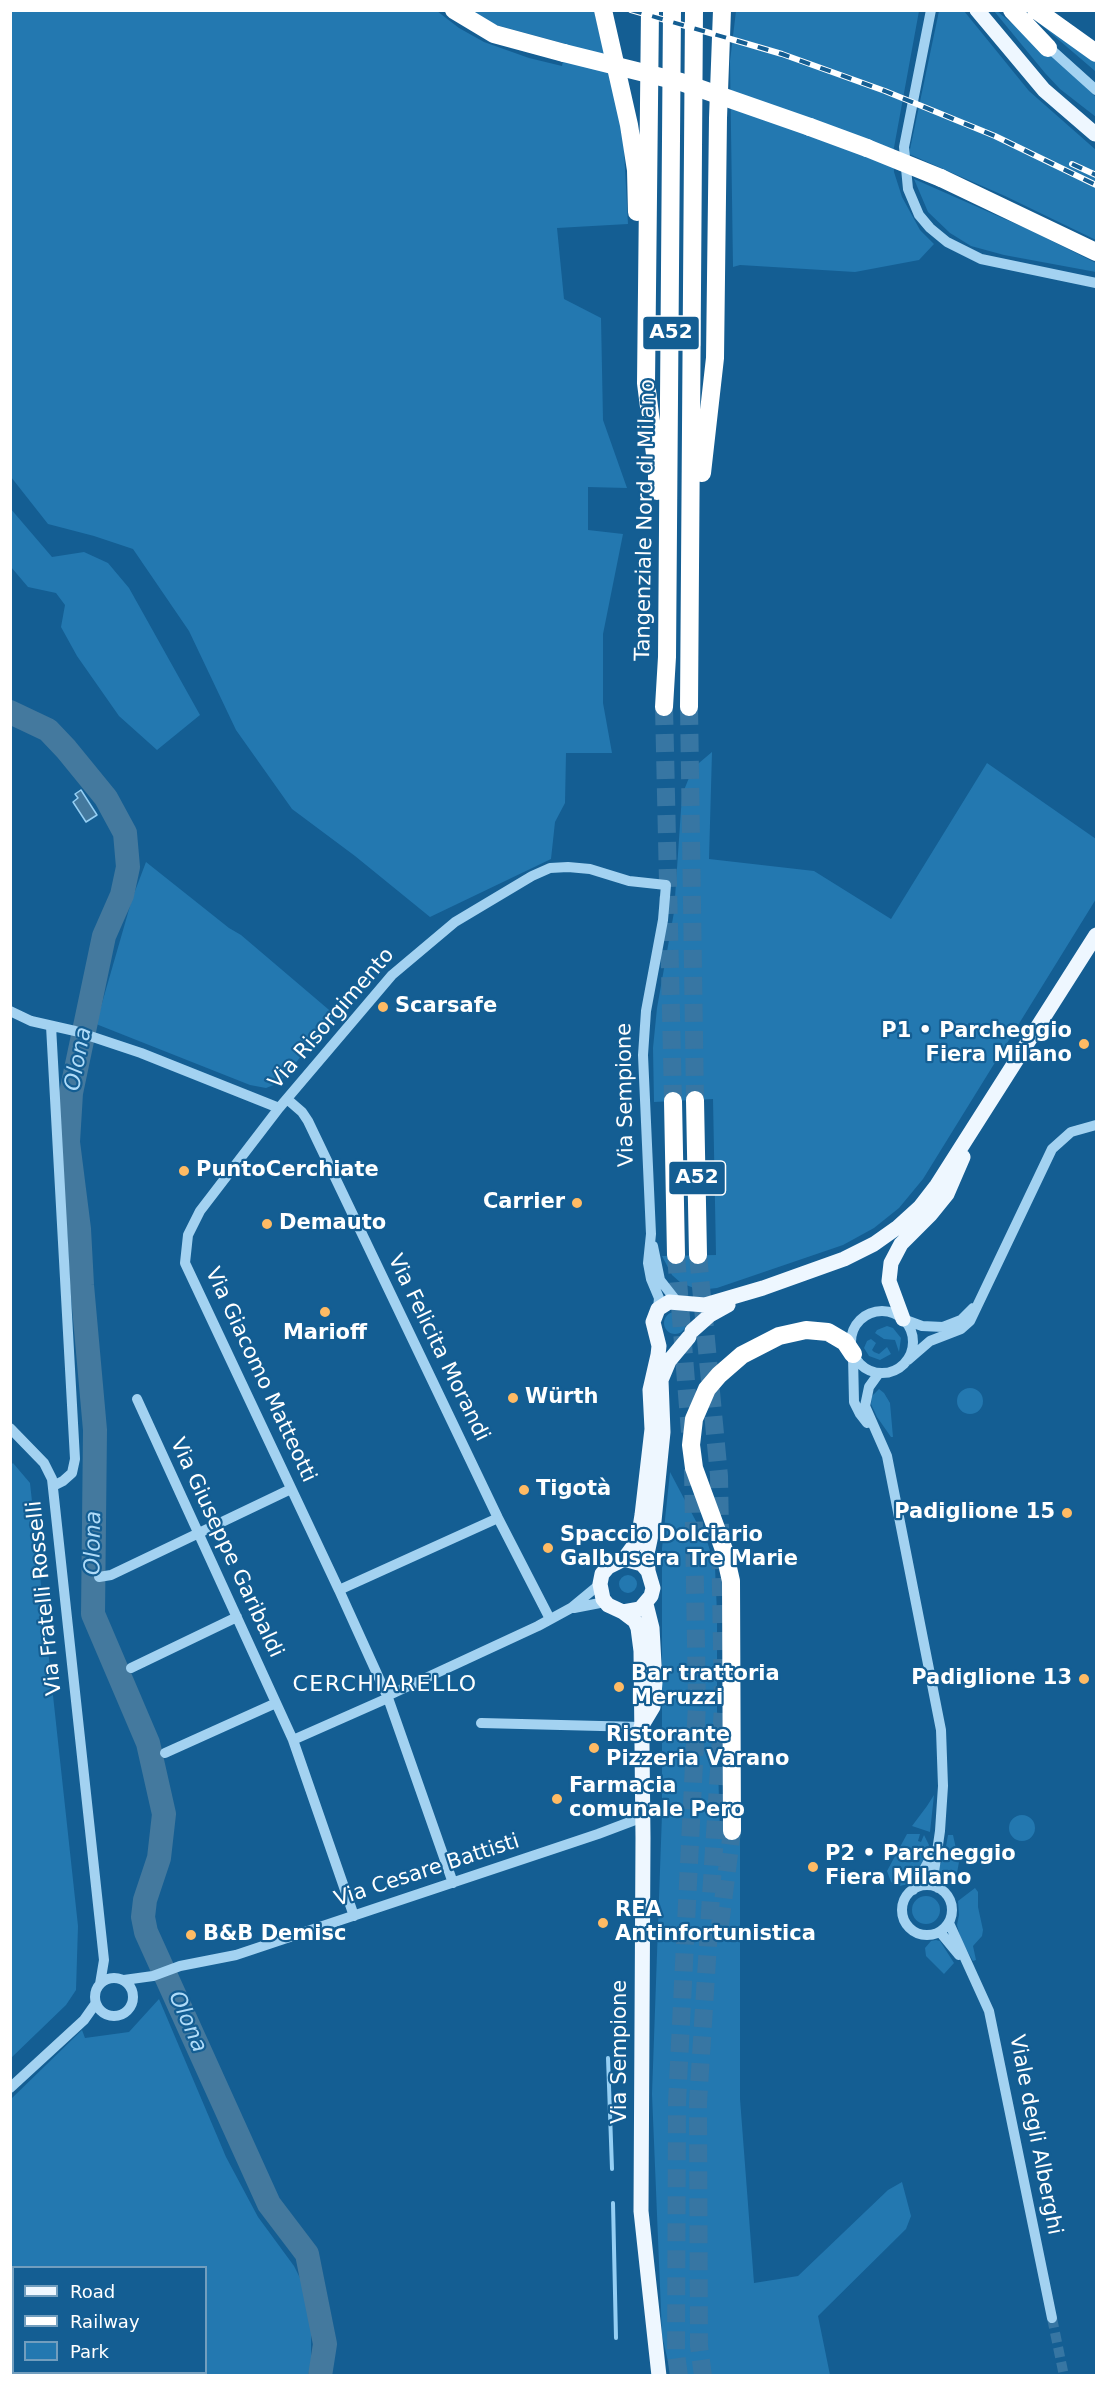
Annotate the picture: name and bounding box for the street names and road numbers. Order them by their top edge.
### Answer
road number: A52 [642,316,700,350]
street label: Tangenziale Nord di Milano [631,379,661,661]
street label: Via Risorgimento [264,943,400,1095]
street label: Via Sempione [612,1023,640,1167]
road number: A52 [668,1161,726,1195]
street label: Via Felicita Morandi [382,1250,494,1446]
street label: Via Giacomo Matteotti [199,1264,321,1486]
street label: Via Giuseppe Garibaldi [164,1434,288,1662]
street label: Via Fratelli Rosselli [22,1499,68,1697]
street label: Via Cesare Battisti [331,1829,523,1913]
street label: Via Sempione [608,1980,634,2124]
street label: Viale degli Alberghi [1003,2033,1067,2237]

